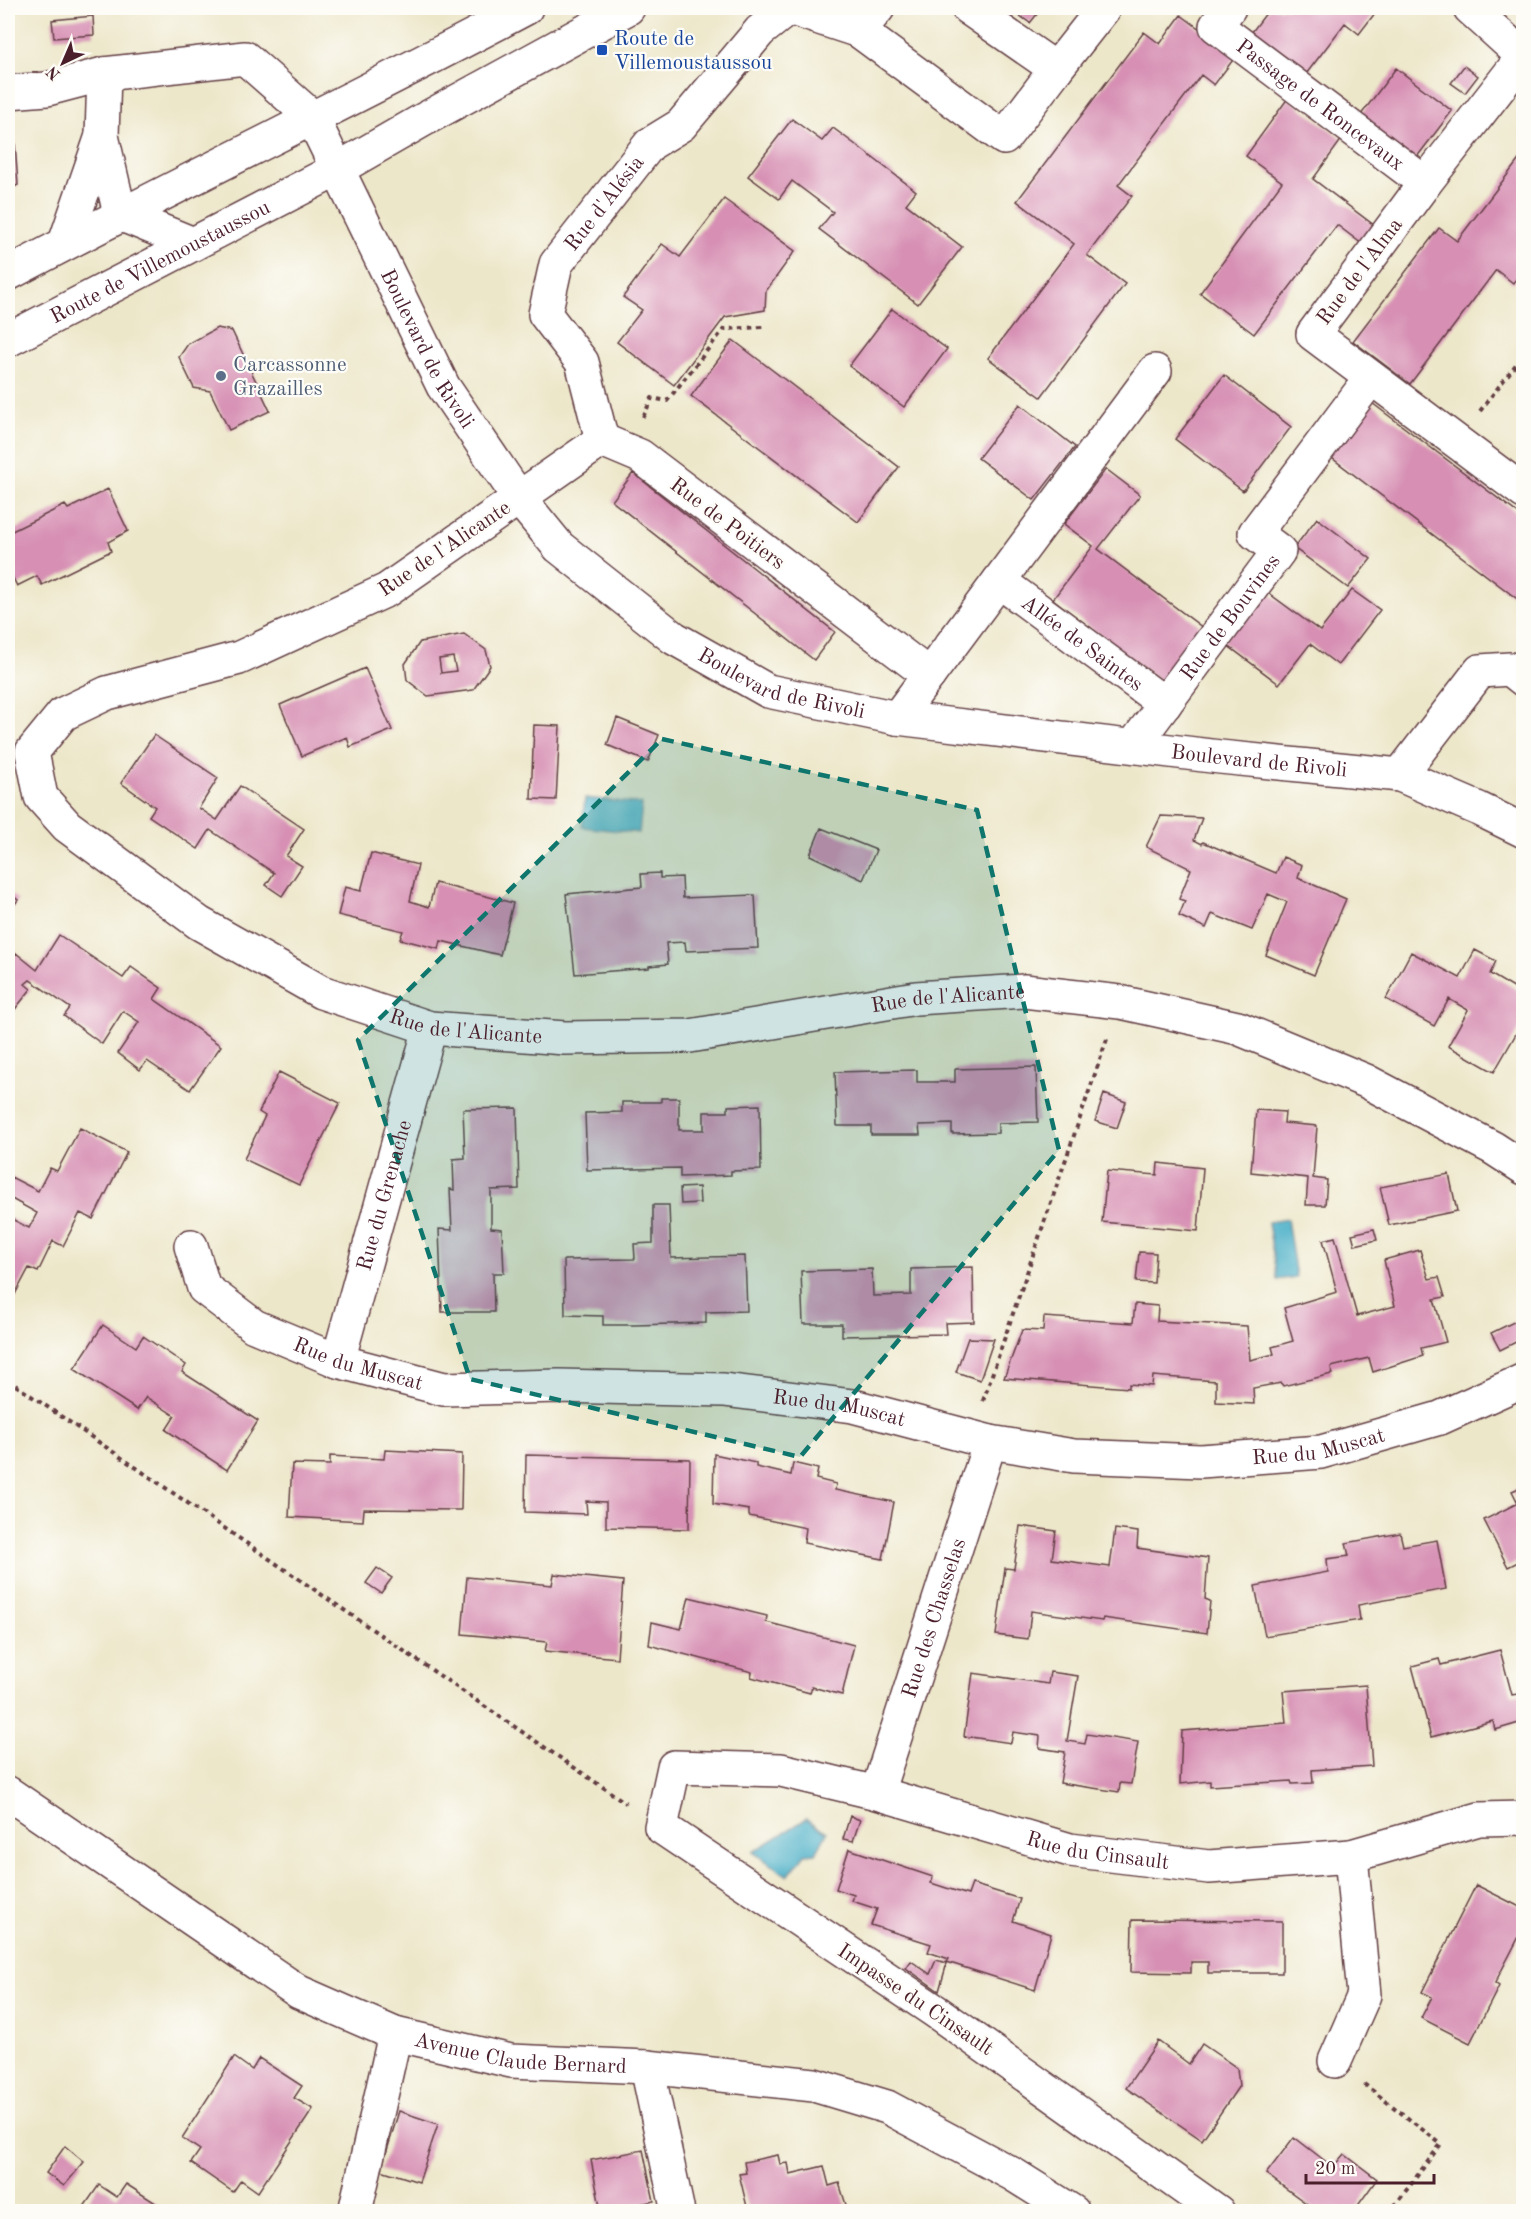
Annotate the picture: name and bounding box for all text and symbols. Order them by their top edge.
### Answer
place label: Route de Villemoustaussou [614,29,772,74]
north arrow [33,33,93,93]
street label: Passage de Roncevaux [1232,36,1408,176]
marker: Route de Villemoustaussou [595,43,609,57]
text: N [43,62,64,82]
street label: Rue d'Alésia [562,152,649,255]
street label: Route de Villemoustaussou [47,197,274,328]
street label: Rue de l'Alma [1313,215,1407,329]
street label: Boulevard de Rivoli [376,266,477,433]
place label: Carcassonne Grazailles [233,355,347,400]
marker: Carcassonne Grazailles [214,369,228,383]
street label: Rue de Poitiers [666,474,789,574]
street label: Rue de l'Alicante [375,497,515,601]
street label: Rue de Bouvines [1177,551,1285,685]
street label: Allée de Saintes [1017,592,1146,696]
street label: Boulevard de Rivoli [694,645,867,723]
street label: Boulevard de Rivoli [1170,742,1348,782]
street label: Rue de l'Alicante [870,982,1025,1017]
street label: Rue de l'Alicante [386,1006,543,1048]
street label: Rue du Grenache [354,1118,416,1273]
street label: Rue du Muscat [290,1335,425,1395]
street label: Rue du Muscat [771,1387,907,1431]
street label: Rue du Muscat [1251,1425,1387,1469]
street label: Rue des Chasselas [899,1536,970,1701]
street label: Rue du Cinsault [1024,1829,1170,1874]
street label: Impasse du Cinsault [834,1940,997,2060]
street label: Avenue Claude Bernard [412,2030,627,2078]
scale bar [1306,2147,1434,2185]
text: 20 m [1315,2160,1355,2178]

